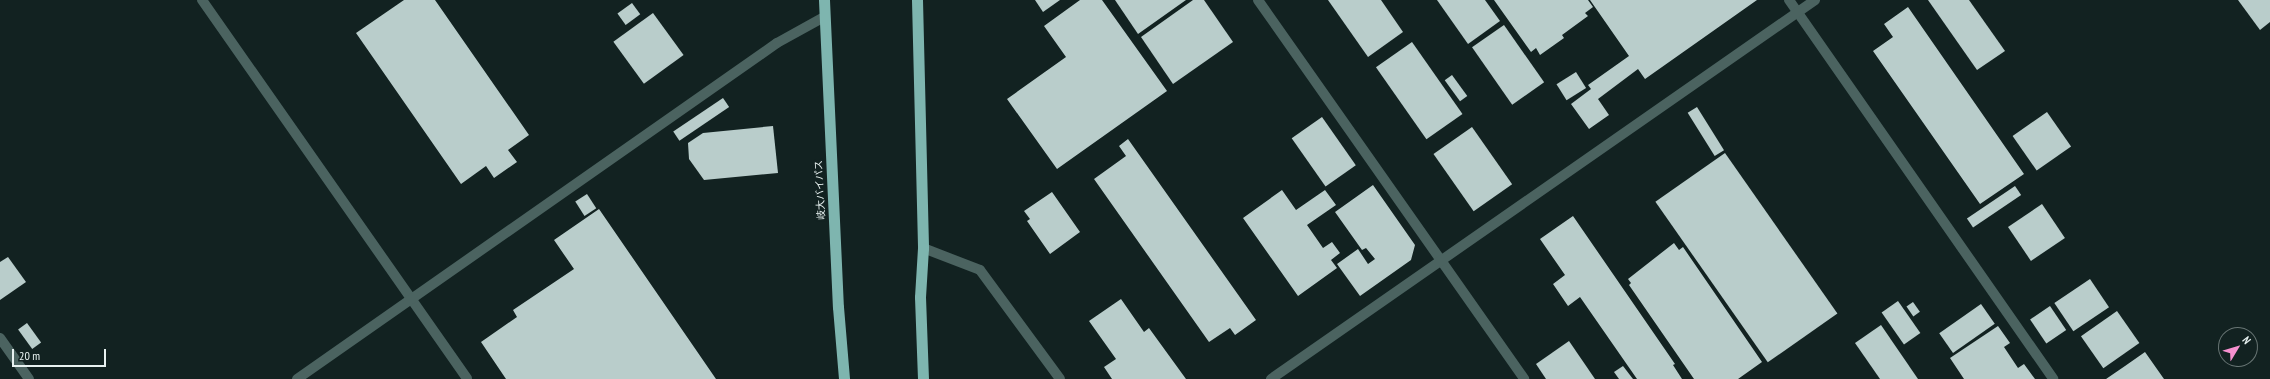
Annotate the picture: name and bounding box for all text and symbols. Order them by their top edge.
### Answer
street label: 岐大バイパス [812,160,828,220]
north arrow [2218,327,2258,367]
text: N [2239,334,2254,347]
scale bar [14,341,108,367]
text: 20 m [19,348,40,363]

